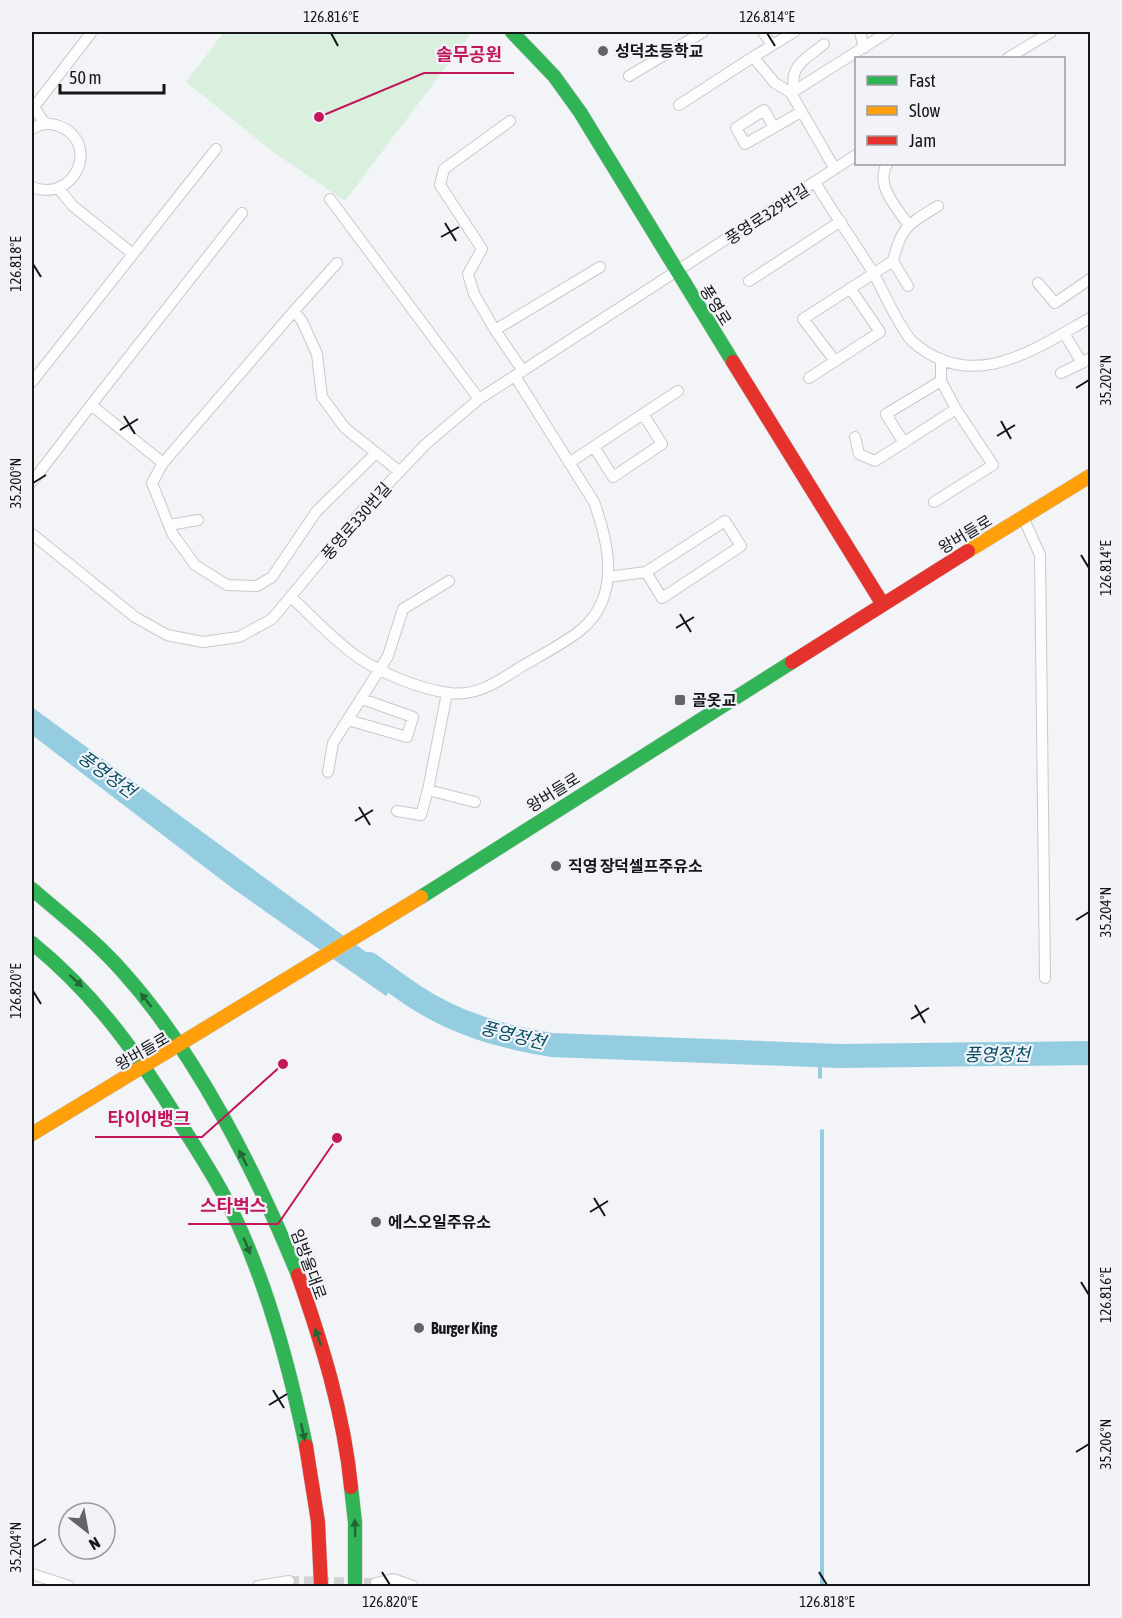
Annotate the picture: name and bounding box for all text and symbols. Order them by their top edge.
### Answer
text: 126.816°E [303,8,359,25]
text: 126.814°E [739,8,795,25]
callout: 솔무공원 [424,37,514,73]
place label: 성덕초등학교 [615,42,704,60]
text: 솔무공원 [436,44,502,65]
marker: 성덕초등학교 [596,44,610,58]
scale bar [60,57,164,95]
legend [855,57,1065,165]
text: 50 m [69,67,101,88]
text: Fast [909,70,936,91]
text: Slow [909,100,940,121]
text: Jam [909,130,936,151]
street label: 풍영로329번길 [722,180,812,248]
text: 126.818°E [7,236,24,292]
street label: 풍영로 [697,282,735,329]
text: 35.202°N [1097,355,1114,405]
text: 35.200°N [7,458,24,508]
street label: 풍영로330번길 [318,479,394,563]
street label: 왕버들로 [935,511,995,557]
text: 126.814°E [1097,540,1114,596]
place label: 골옷교 [692,691,736,709]
marker: 골옷교 [673,693,687,707]
water label: 풍영정천 [74,746,142,803]
street label: 왕버들로 [523,769,583,815]
place label: 직영 장덕셀프주유소 [568,857,703,875]
marker: 직영 장덕셀프주유소 [549,859,563,873]
text: 35.204°N [1097,887,1114,937]
text: 126.820°E [7,963,24,1019]
one-way arrow [68,974,83,987]
one-way arrow [140,992,153,1008]
water label: 풍영정천 [478,1017,550,1054]
street label: 왕버들로 [112,1028,172,1074]
water label: 풍영정천 [964,1044,1033,1065]
callout: 타이어뱅크 [95,1101,202,1137]
text: 타이어뱅크 [108,1108,190,1129]
one-way arrow [238,1149,248,1166]
callout: 스타벅스 [188,1188,278,1224]
text: 스타벅스 [200,1195,266,1216]
place label: 에스오일주유소 [388,1213,491,1231]
marker: 에스오일주유소 [369,1215,383,1229]
street label: 임방울대로 [288,1226,330,1302]
one-way arrow [242,1238,252,1256]
text: 126.816°E [1097,1267,1114,1323]
place label: Burger King [431,1319,498,1337]
marker: Burger King [412,1321,426,1335]
one-way arrow [313,1328,323,1346]
text: 35.206°N [1097,1419,1114,1469]
one-way arrow [299,1423,309,1442]
north arrow [57,1501,117,1561]
one-way arrow [350,1519,359,1538]
text: 35.204°N [7,1522,24,1572]
text: N [86,1534,103,1554]
text: 126.820°E [362,1593,418,1610]
text: 126.818°E [799,1593,855,1610]

